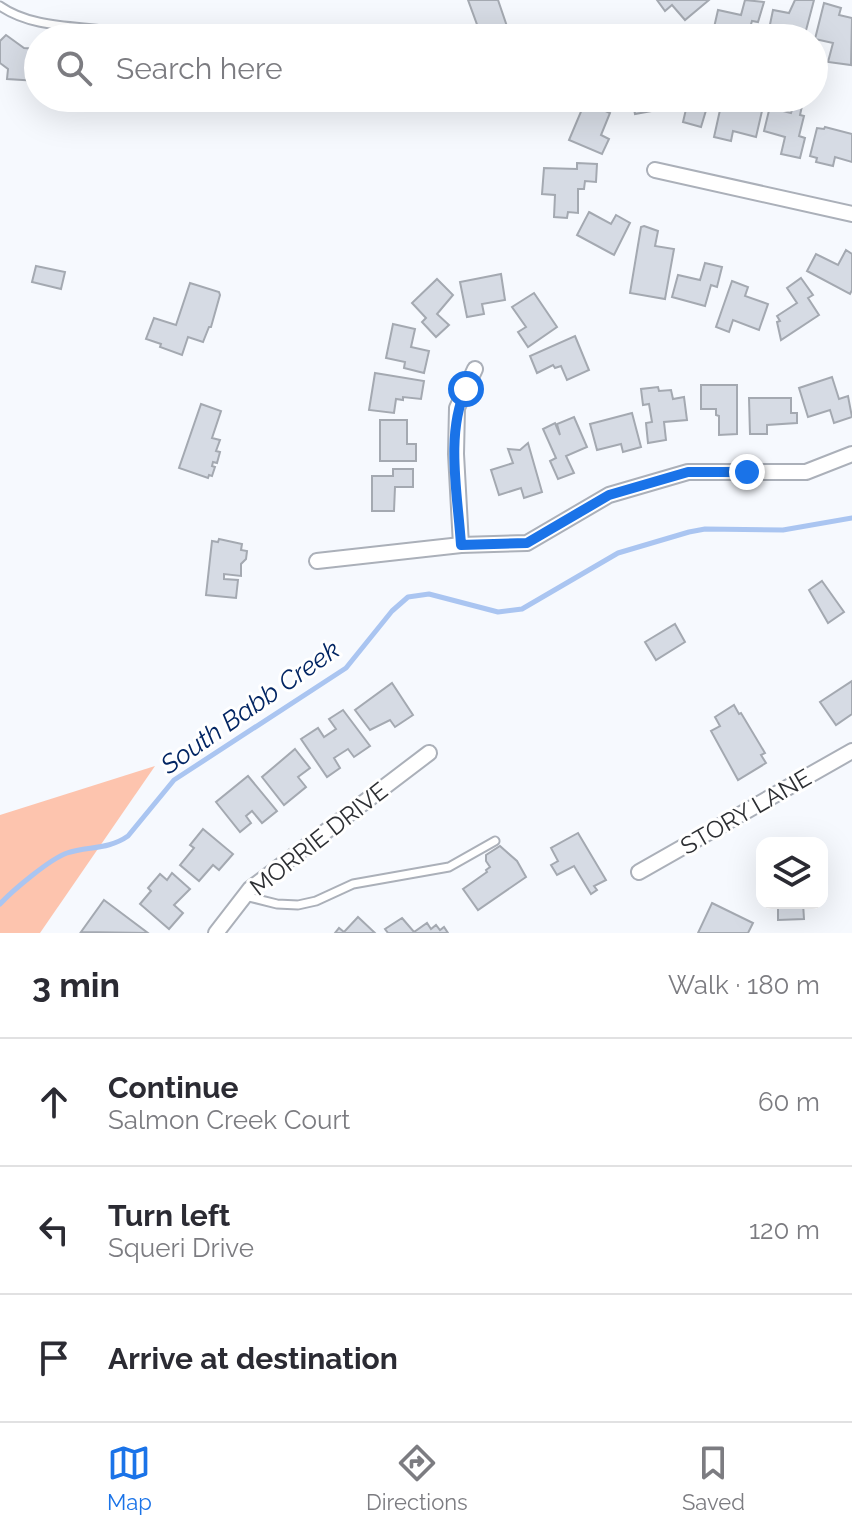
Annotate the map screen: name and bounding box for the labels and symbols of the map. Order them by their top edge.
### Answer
route start [448,371,484,407]
route end [729,454,765,490]
water label: South Babb Creek [154,634,345,780]
street label: STORY LANE [675,763,816,861]
street label: MORRIE DRIVE [244,776,393,901]

